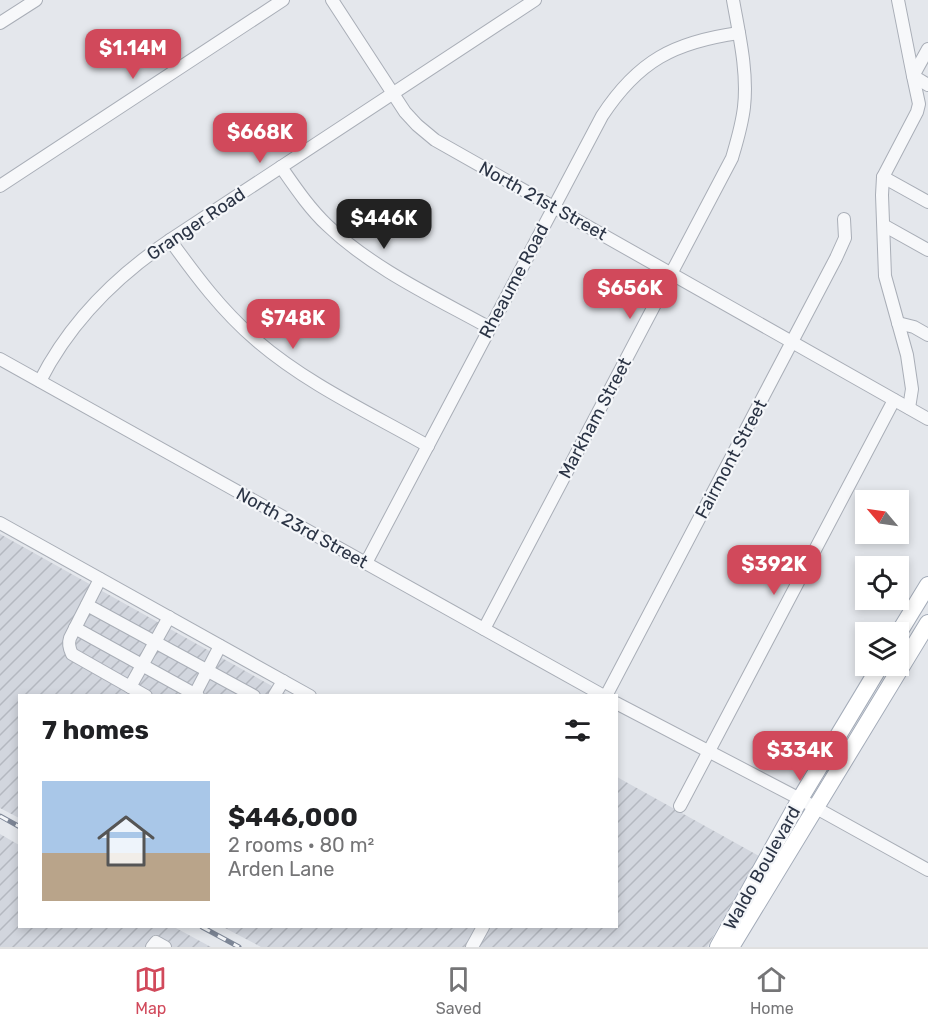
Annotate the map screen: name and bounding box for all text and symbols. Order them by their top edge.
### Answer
pin: $1.14M [84,29,182,80]
text: $1.14M [99,36,167,60]
pin: $668K [218,113,302,164]
text: $668K [227,120,293,144]
street label: North 21st Street [475,157,611,245]
street label: Granger Road [143,183,249,265]
pin: $446K [342,199,426,250]
text: $446K [351,206,417,230]
street label: Rheaume Road [475,220,553,342]
pin: $656K [588,269,672,320]
text: $656K [597,276,663,300]
pin: $748K [251,299,335,350]
text: $748K [261,306,325,330]
street label: Markham Street [554,354,636,482]
street label: Fairmont Street [690,396,772,522]
street label: North 23rd Street [232,483,372,573]
north arrow [855,490,909,544]
map controls [855,490,909,676]
pin: $392K [732,545,816,596]
text: $392K [741,552,807,576]
button: locate [855,556,909,610]
button: layers [855,622,909,676]
icon: filters [561,714,594,747]
text: 7 homes [42,715,149,746]
pin: $334K [758,731,842,782]
text: $334K [767,738,833,762]
text: $446,000 [228,802,358,833]
street label: Waldo Boulevard [719,802,805,934]
icon: home [90,805,162,877]
text: 2 rooms · 80 m² [228,833,374,857]
text: Arden Lane [228,857,335,881]
tab: Map [134,963,167,1018]
tab: Saved [436,963,481,1018]
tab: Home [750,963,794,1018]

